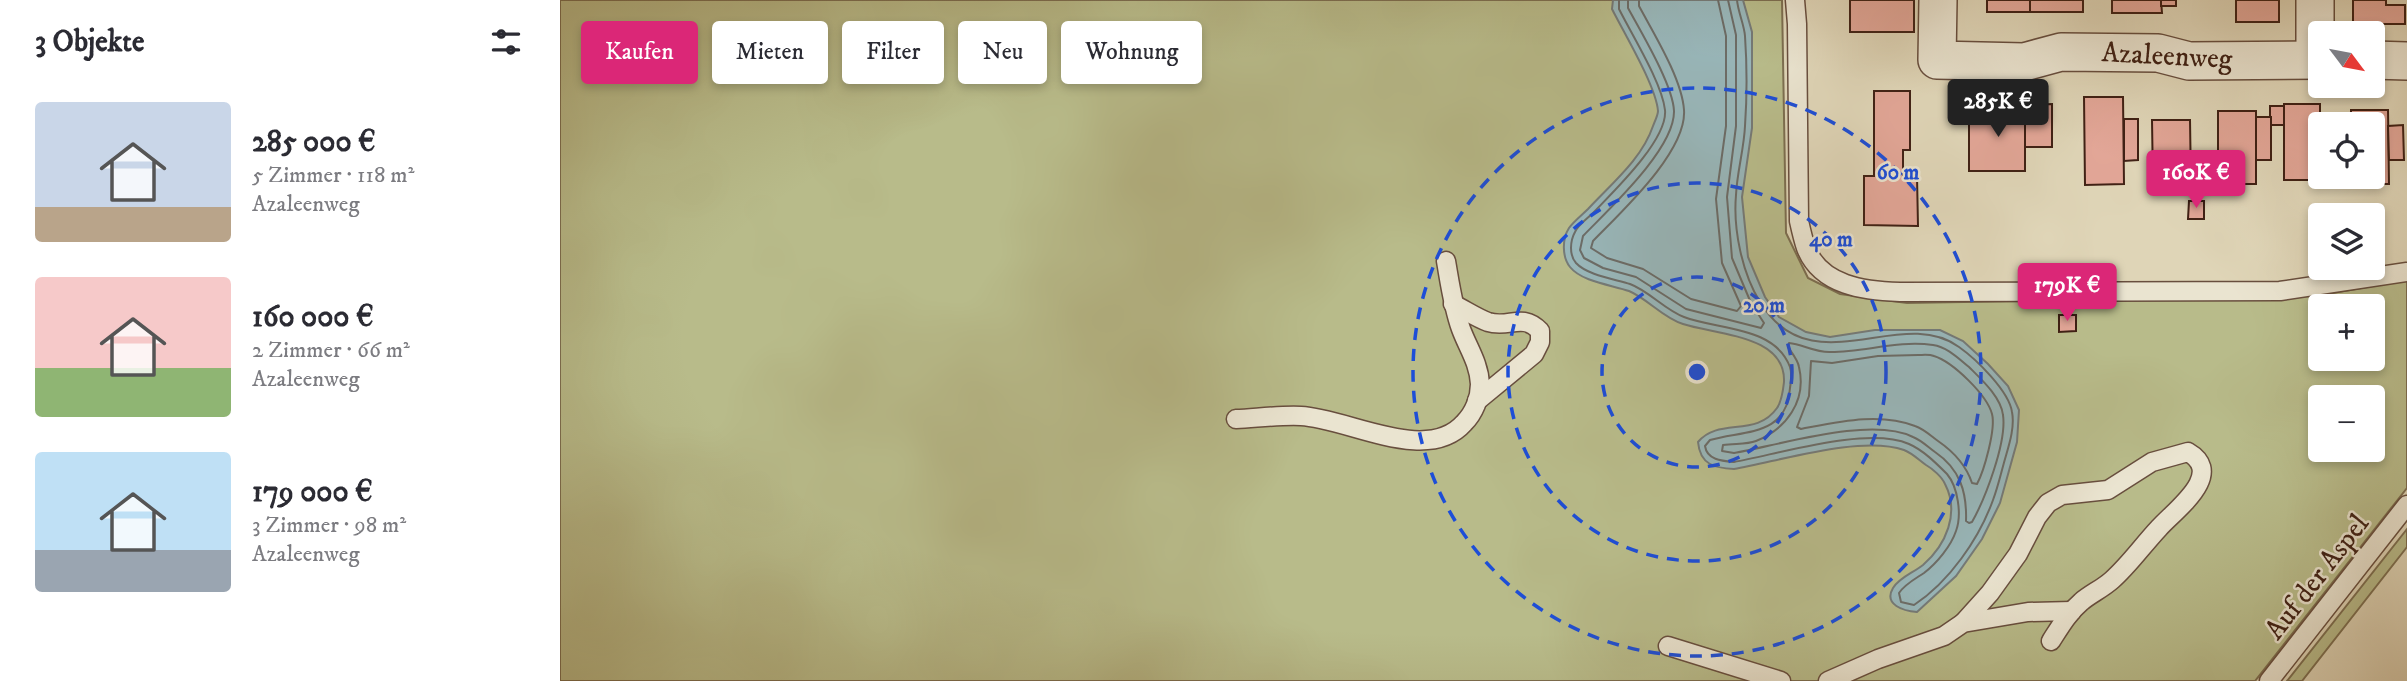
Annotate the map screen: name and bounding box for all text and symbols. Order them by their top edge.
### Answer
chip: Kaufen [581,21,698,84]
chip: Mieten [712,21,828,84]
chip: Filter [842,21,944,84]
chip: Neu [958,21,1047,84]
chip: Wohnung [1061,21,1202,84]
north arrow [2308,21,2385,98]
map controls [2308,21,2385,462]
icon: filters [487,23,525,61]
text: 3 Objekte [35,24,144,61]
street label: Azaleenweg [2101,35,2234,77]
pin: 285K € [1941,80,2055,139]
text: 285K € [1964,87,2032,116]
button: locate [2308,112,2385,189]
text: 285 000 € [252,124,376,161]
icon: home [91,130,175,214]
pin: 160K € [2139,150,2253,210]
text: 160K € [2162,158,2230,187]
text: 60 m [1877,160,1919,186]
text: 5 Zimmer · 118 m² [252,161,414,190]
text: Azaleenweg [252,190,360,219]
button: layers [2308,203,2385,280]
text: 40 m [1809,227,1853,253]
pin: 179K € [2010,264,2124,323]
text: 179K € [2034,271,2100,300]
text: 20 m [1743,293,1785,319]
button: + [2308,294,2385,371]
text: 160 000 € [252,299,374,336]
icon: home [91,305,175,389]
text: 2 Zimmer · 66 m² [252,336,410,365]
centre of rings [1685,360,1709,384]
text: Azaleenweg [252,365,360,394]
button: − [2308,385,2385,462]
text: 179 000 € [252,474,373,511]
icon: home [91,480,175,564]
street label: Auf der Aspel [2257,507,2377,647]
text: 3 Zimmer · 98 m² [252,511,406,540]
text: Azaleenweg [252,540,360,569]

